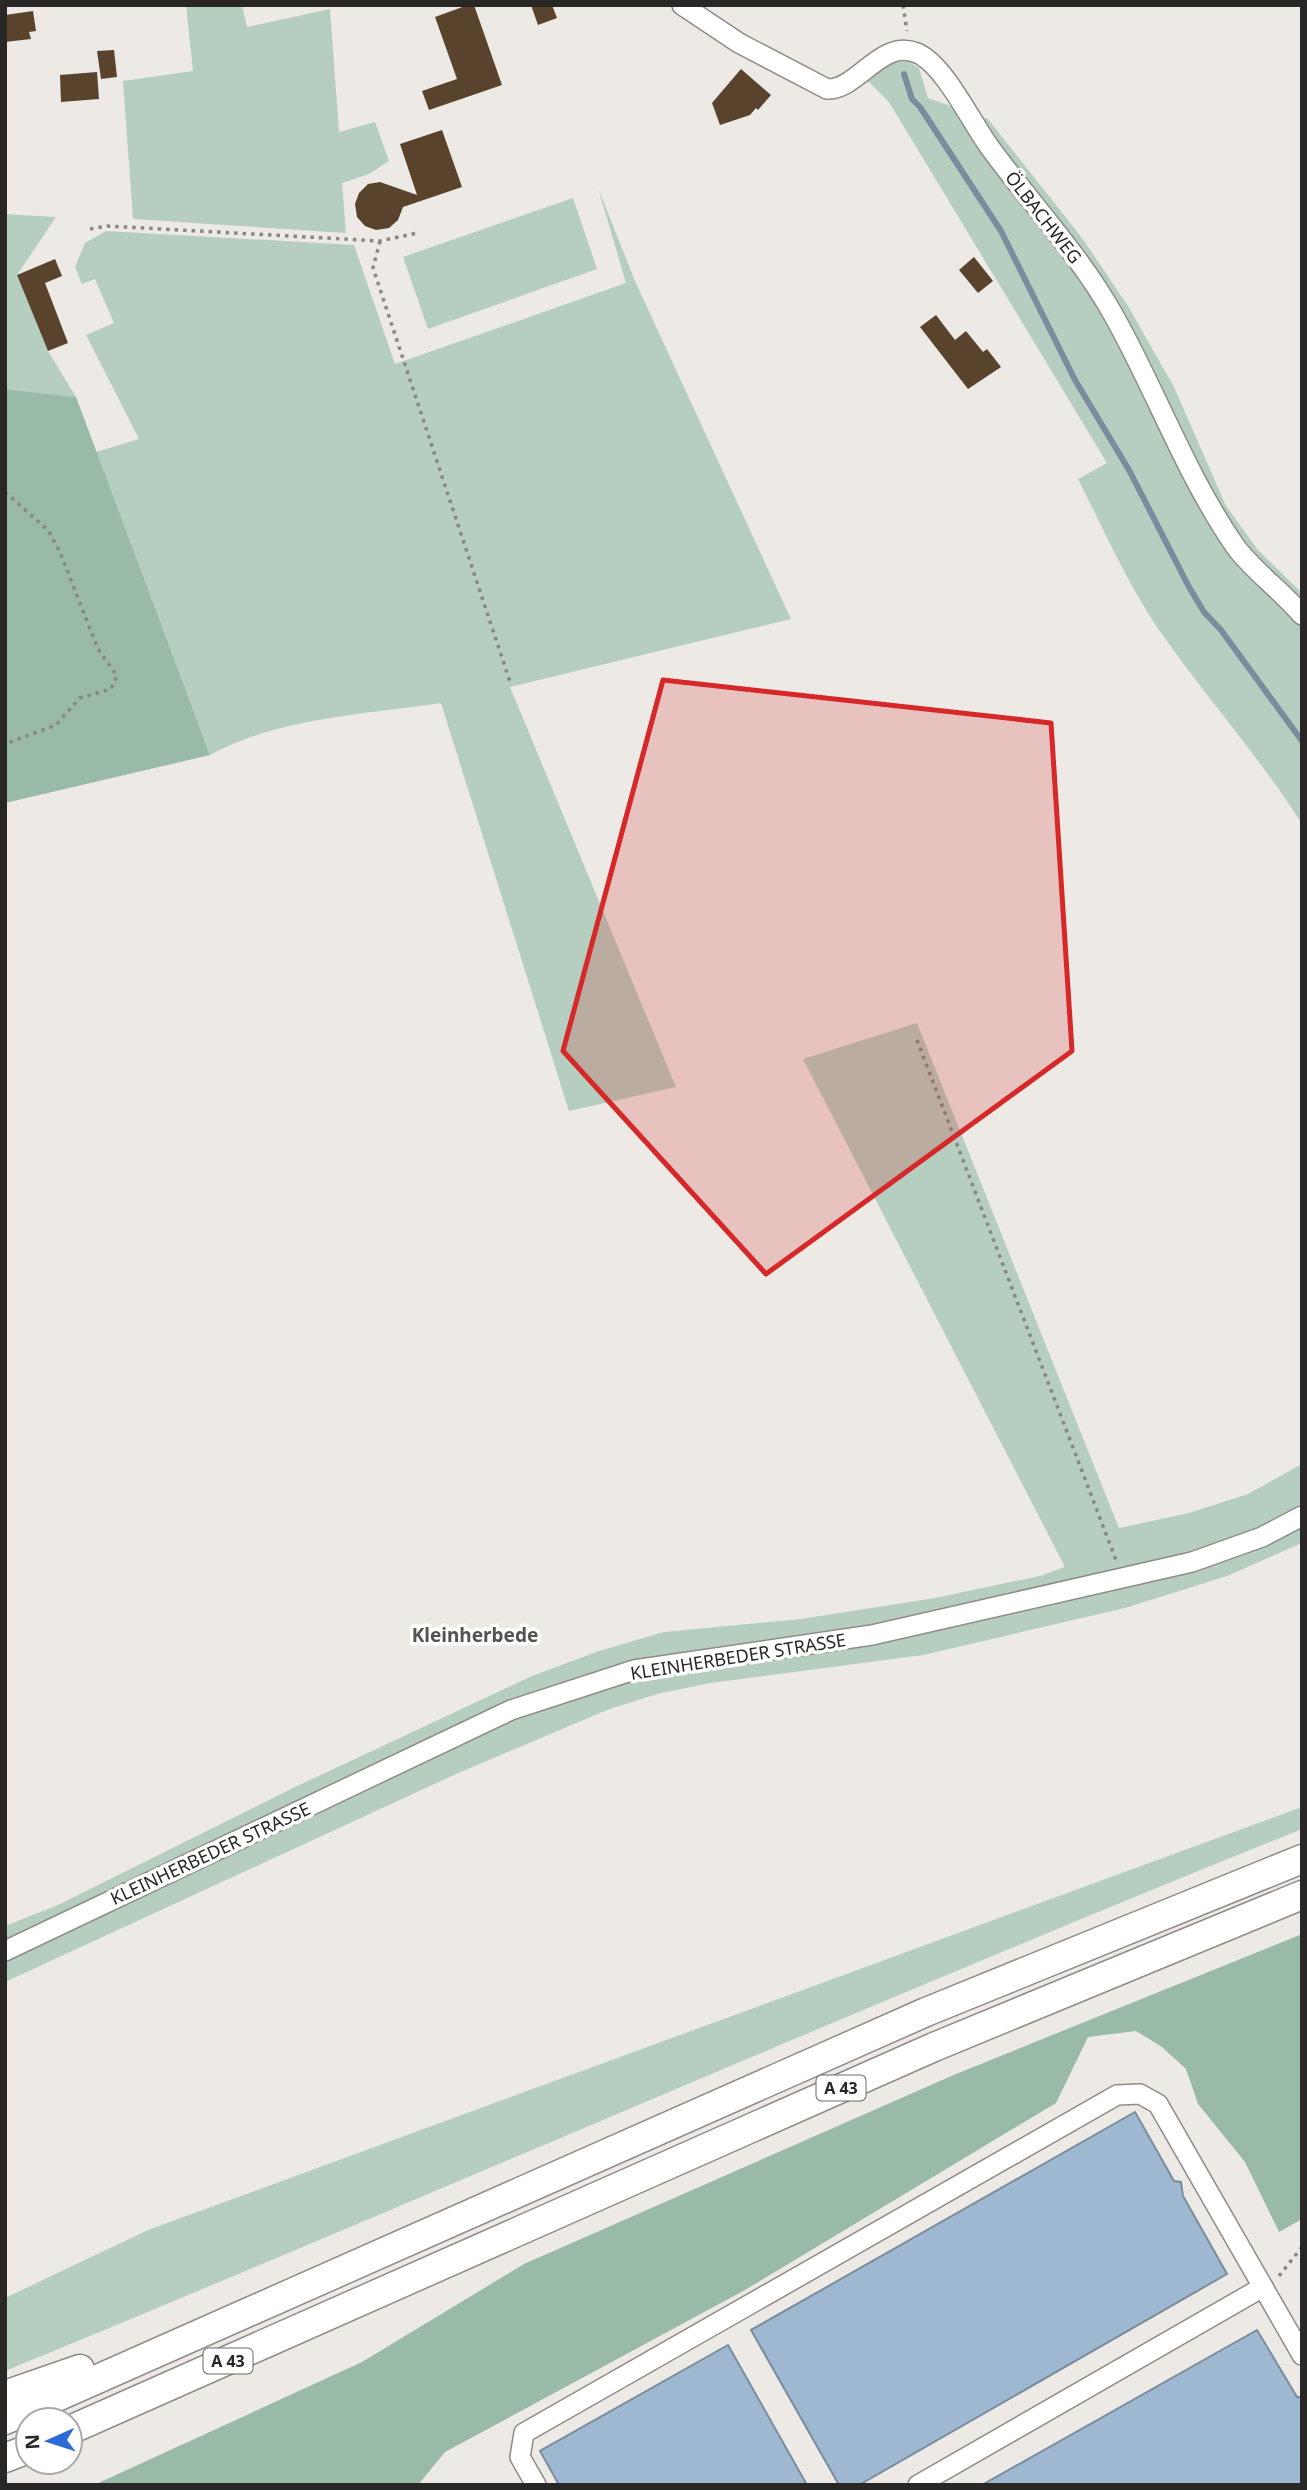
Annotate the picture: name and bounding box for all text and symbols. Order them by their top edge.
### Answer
street label: ÖLBACHWEG [1000,166,1088,268]
district label: Kleinherbede [412,1622,538,1648]
street label: KLEINHERBEDER STRASSE [628,1627,848,1685]
street label: KLEINHERBEDER STRASSE [106,1796,314,1910]
road number: A 43 [816,2076,866,2100]
road number: A 43 [204,2348,252,2374]
north arrow [14,2406,84,2476]
text: N [19,2433,45,2450]

